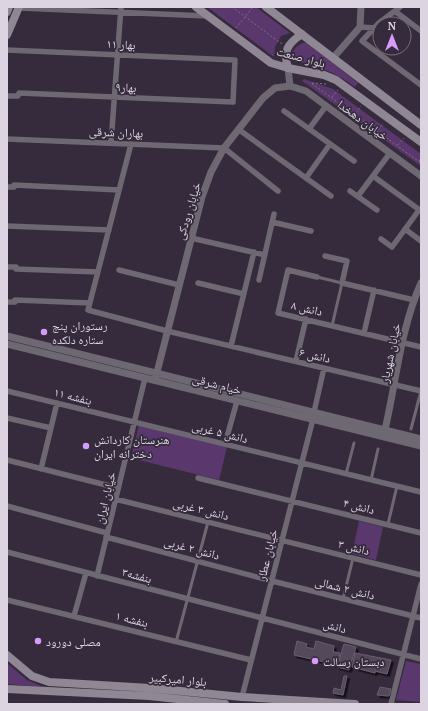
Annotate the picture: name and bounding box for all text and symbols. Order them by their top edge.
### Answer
north arrow [372,16,412,56]
text: N [388,19,397,33]
street label: بهار ۱۱ [106,36,136,53]
street label: بلوار صنعت [275,43,327,71]
street label: بهار۹ [115,79,137,95]
street label: خیابان دهخدا [335,97,392,144]
street label: بهاران شرقی [89,124,143,141]
street label: خیابان رودکی [172,180,204,242]
street label: دانش ۸ [290,297,324,319]
place label: رستوران پنج ستاره دلکده [52,318,108,347]
street label: خیابان شهریار [376,322,404,385]
marker: رستوران پنج ستاره دلکده [39,327,49,337]
street label: دانش ۶ [298,344,332,366]
street label: خیام شرقی [191,371,243,398]
street label: بنفشه ۱۱ [52,384,94,408]
street label: دانش ۵ غربی [190,418,250,447]
place label: هنرستان کاردانش دخترانه ایران [94,432,170,461]
marker: هنرستان کاردانش دخترانه ایران [81,441,91,451]
street label: خیابان ایران [91,470,119,526]
street label: دانش ۳ غربی [171,495,231,524]
street label: دانش ۴ [342,495,376,517]
street label: خیابان عطار [253,527,281,583]
street label: دانش ۲ غربی [162,533,222,563]
street label: دانش ۳ [337,536,371,558]
street label: بنفشه۳ [120,564,154,587]
street label: دانش ۲ شمالی [313,573,377,603]
street label: بنفشه ۱ [114,608,150,631]
street label: دانش [322,616,348,636]
place label: مصلی دورود [46,634,101,649]
marker: مصلی دورود [33,636,43,646]
place label: دبستان رسالت [323,654,384,669]
marker: دبستان رسالت [310,656,320,666]
street label: بلوار امیرکبیر [148,669,207,689]

